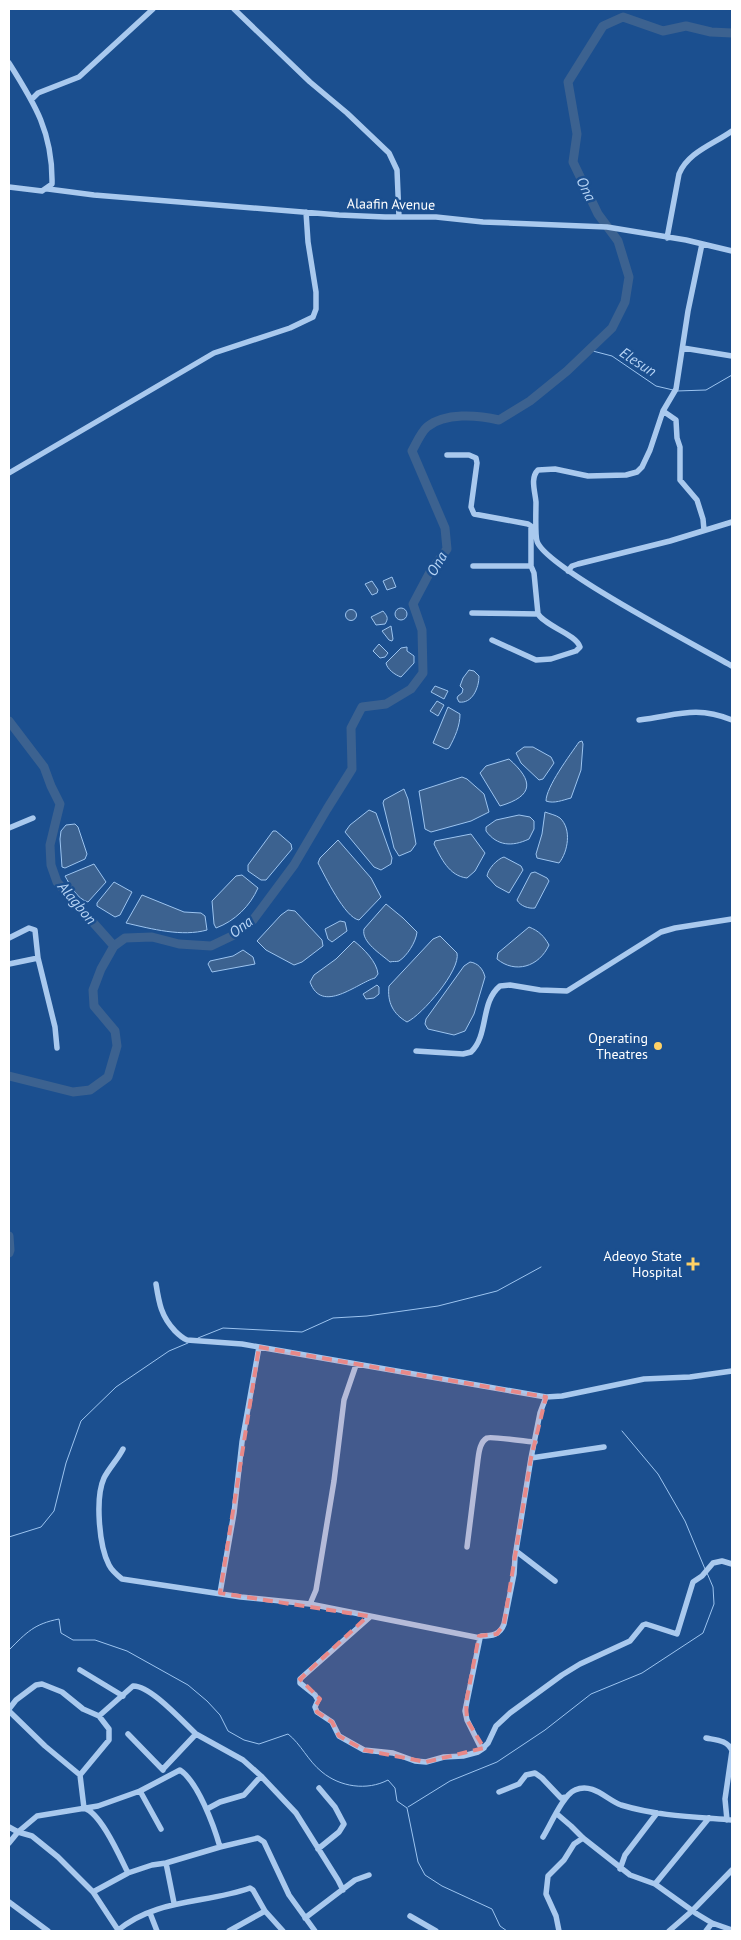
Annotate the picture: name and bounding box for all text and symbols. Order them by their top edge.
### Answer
water label: Ona [572,173,601,205]
street label: Alaafin Avenue [347,194,435,214]
water label: Elesun [616,343,660,381]
water label: Ona [422,548,451,579]
water label: Alagbon [53,876,101,928]
water label: Ona [225,911,257,942]
place label: Operating Theatres [588,1029,648,1063]
marker: Operating Theatres [652,1040,664,1052]
place label: Adeoyo State Hospital [604,1247,682,1281]
marker: Adeoyo State Hospital [686,1257,700,1271]

